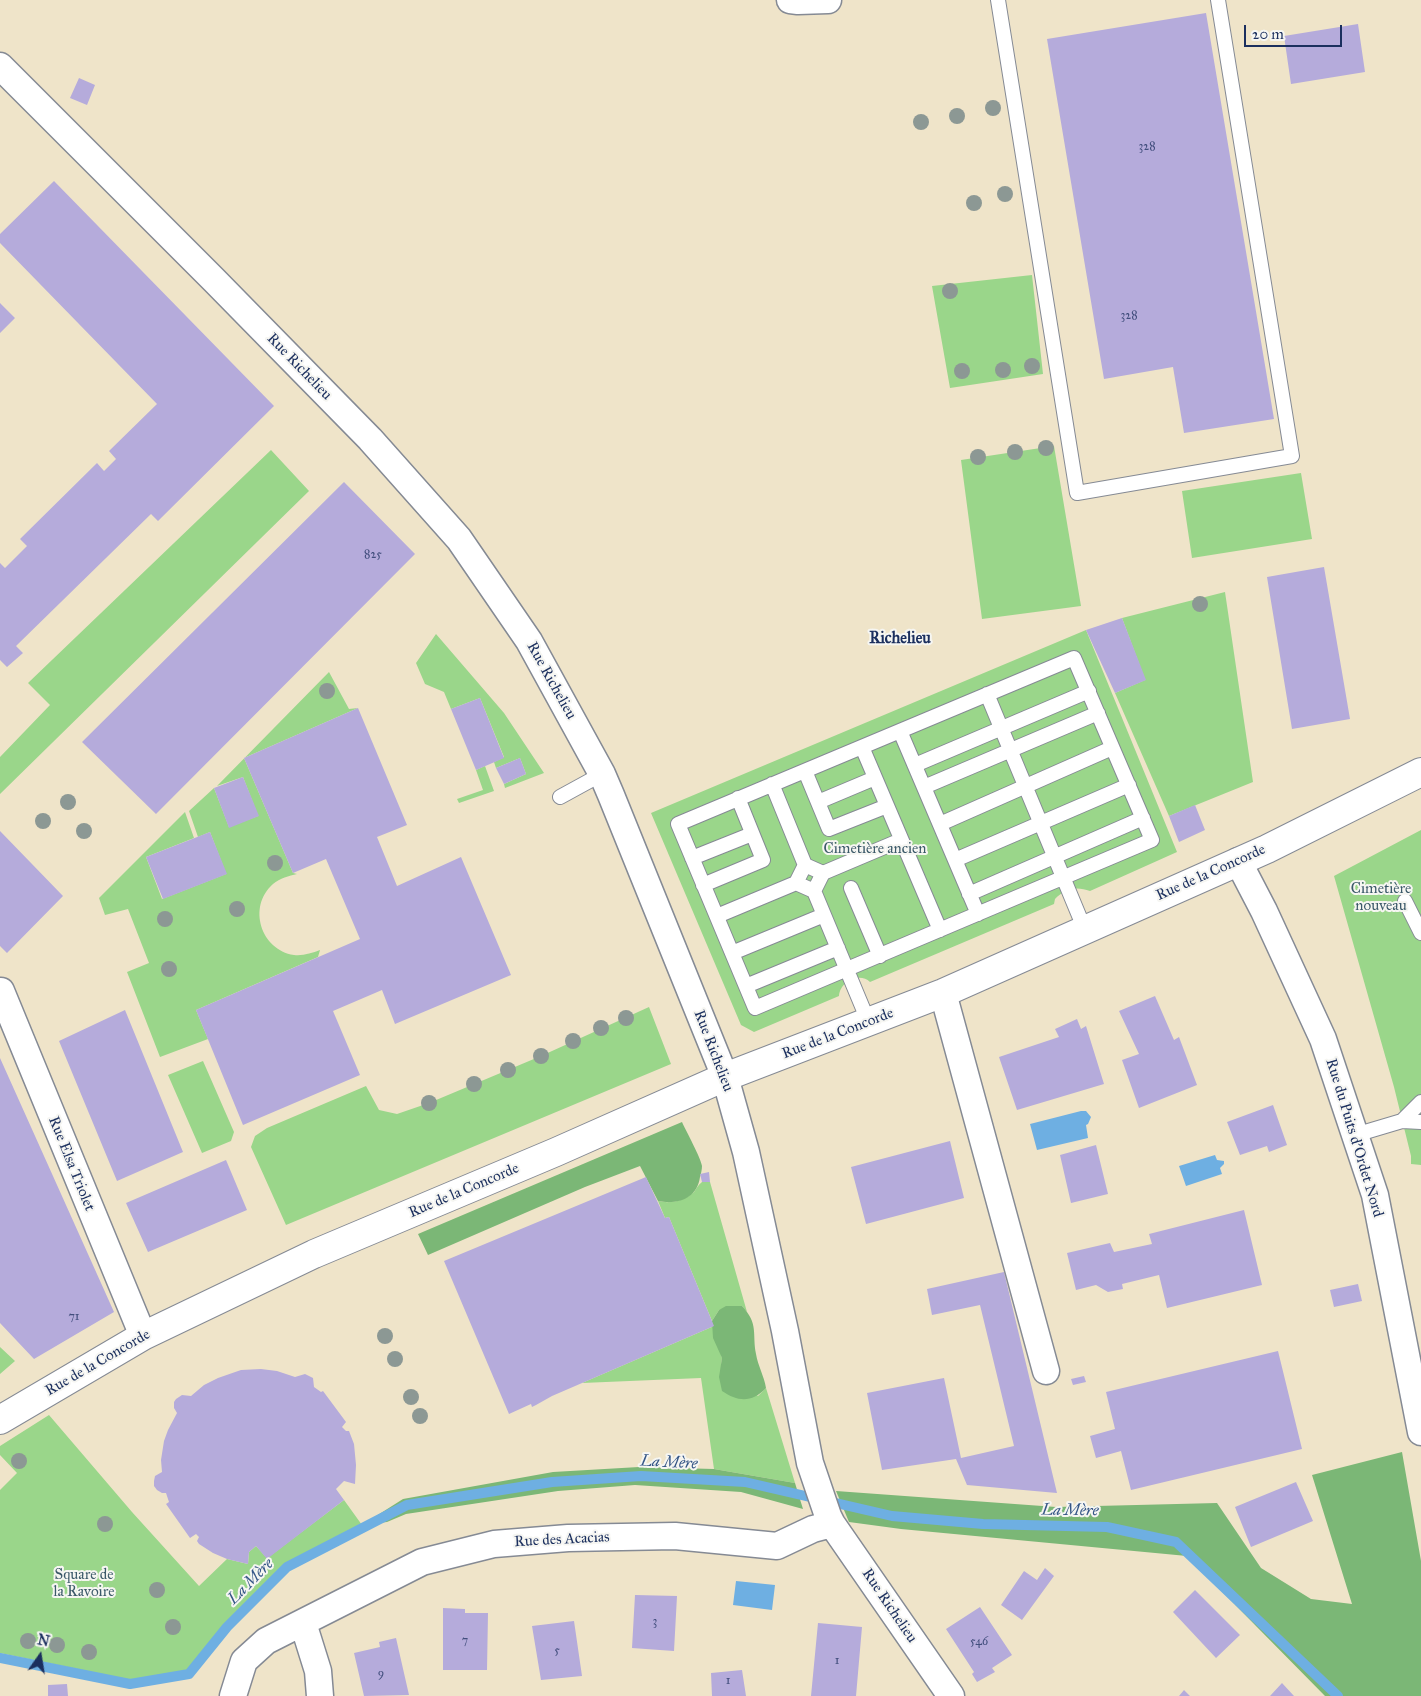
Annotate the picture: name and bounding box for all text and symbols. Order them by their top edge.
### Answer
scale bar [1246,15,1344,47]
text: 20 m [1252,25,1284,43]
house number: 328 [1138,140,1156,154]
house number: 328 [1120,309,1138,323]
street label: Rue Richelieu [263,330,335,404]
house number: 825 [364,548,382,562]
district label: Richelieu [869,629,931,649]
street label: Rue Richelieu [522,639,580,723]
park label: Cimetière ancien [824,840,926,858]
street label: Rue de la Concorde [1154,841,1268,905]
park label: Cimetière nouveau [1351,880,1411,915]
street label: Rue de la Concorde [780,1004,896,1064]
street label: Rue Richelieu [689,1008,737,1094]
street label: Rue du Puits d'Ordet Nord [1321,1056,1387,1220]
street label: Rue Elsa Triolet [44,1114,98,1214]
street label: Rue de la Concorde [406,1160,522,1222]
house number: 71 [68,1310,80,1324]
street label: Rue de la Concorde [42,1326,154,1400]
water label: La Mère [640,1452,698,1474]
water label: La Mère [1041,1501,1099,1521]
street label: Rue des Acacias [514,1529,610,1551]
water label: La Mère [224,1555,278,1609]
street label: Rue Richelieu [858,1565,920,1647]
park label: Square de la Ravoire [53,1566,115,1601]
house number: 3 [653,1615,657,1629]
north arrow [15,1631,65,1681]
text: N [36,1631,51,1651]
house number: 7 [462,1634,468,1648]
house number: 546 [970,1635,988,1649]
house number: 5 [554,1644,560,1658]
house number: 1 [835,1654,839,1668]
house number: 9 [378,1667,384,1681]
house number: 1 [726,1674,730,1688]

